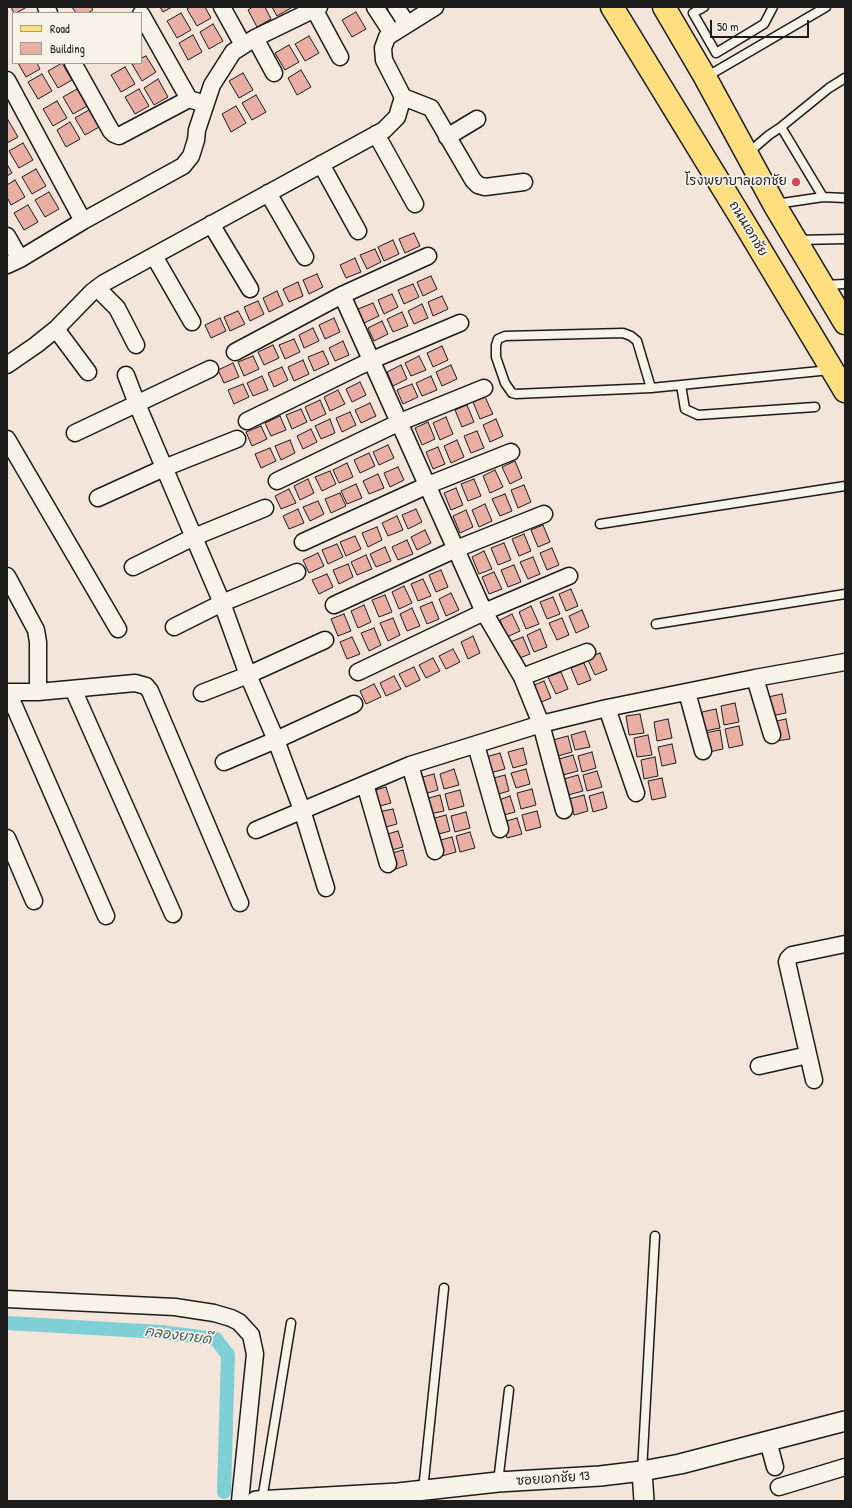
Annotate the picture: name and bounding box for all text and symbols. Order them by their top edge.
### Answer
legend [12,12,142,64]
scale bar [712,12,811,38]
text: 50 m [717,18,738,35]
text: Road [50,20,70,37]
text: Building [50,40,85,57]
place label: โรงพยาบาลเอกชัย [685,174,787,190]
marker: โรงพยาบาลเอกชัย [790,176,802,188]
street label: ถนนเอกชัย [725,199,771,259]
water label: คลองยายดี [144,1324,212,1348]
street label: ซอยเอกชัย 13 [516,1469,590,1489]

